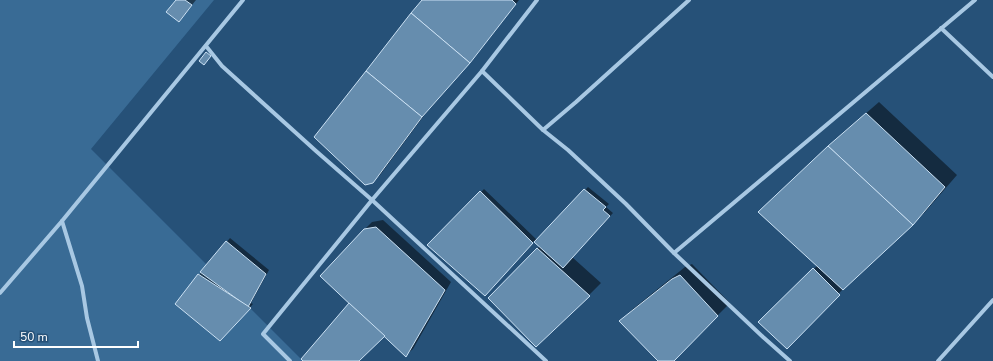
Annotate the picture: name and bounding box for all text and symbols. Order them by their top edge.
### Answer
scale bar [14,323,138,349]
text: 50 m [20,329,48,345]

